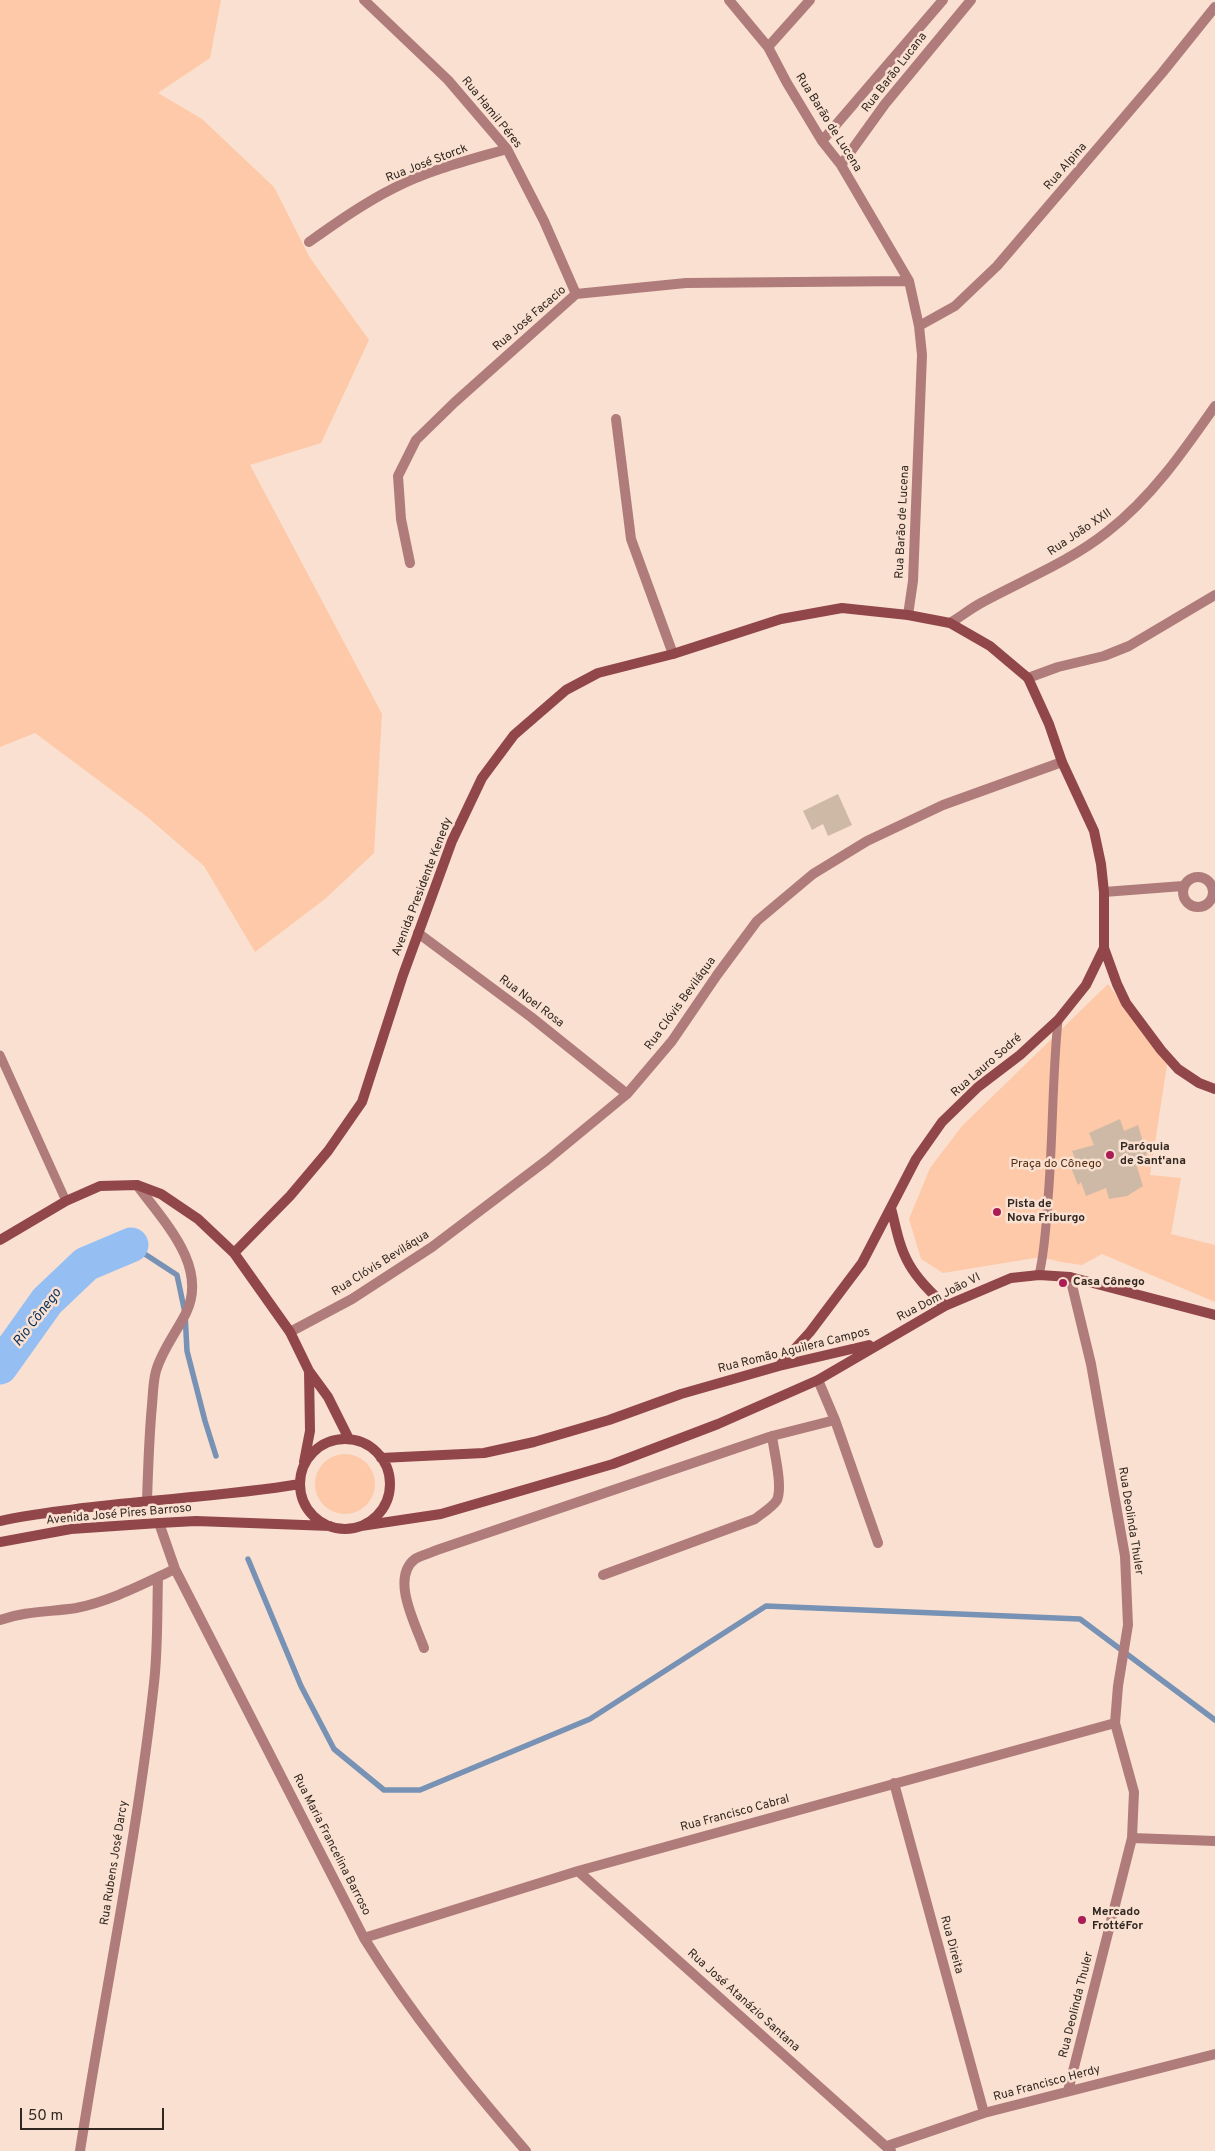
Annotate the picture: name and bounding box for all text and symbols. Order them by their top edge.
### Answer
street label: Rua Barão Lucana [859,30,931,116]
street label: Rua Barão de Lucena [792,71,864,175]
street label: Rua Hamil Péres [458,74,524,152]
street label: Rua Alpina [1042,140,1090,194]
street label: Rua José Storck [384,142,470,186]
street label: Rua José Facacio [491,283,569,355]
street label: Rua Barão de Lucena [893,465,913,579]
street label: Rua João XXII [1045,506,1115,560]
street label: Avenida Presidente Kenedy [390,816,456,958]
street label: Rua Clóvis Beviláqua [642,955,720,1053]
street label: Rua Noel Rosa [496,973,566,1031]
street label: Rua Lauro Sodré [949,1031,1025,1101]
place label: Paróquia de Sant'ana [1120,1141,1186,1169]
marker: Paróquia de Sant'ana [1104,1149,1116,1161]
park label: Praça do Cônego [1010,1158,1102,1172]
place label: Pista de Nova Friburgo [1007,1198,1085,1226]
marker: Pista de Nova Friburgo [991,1206,1003,1218]
street label: Rua Clóvis Beviláqua [330,1228,432,1300]
street label: Rua Dom João VI [895,1271,983,1325]
place label: Casa Cônego [1073,1276,1145,1290]
marker: Casa Cônego [1057,1277,1069,1289]
water label: Rio Cônego [10,1286,66,1350]
street label: Rua Romão Aguilera Campos [717,1325,871,1377]
street label: Rua Deolinda Thuler [1114,1466,1146,1576]
street label: Avenida José Pires Barroso [46,1501,192,1529]
street label: Rua Maria Francelina Barroso [289,1772,373,1918]
street label: Rua Francisco Cabral [679,1793,791,1835]
street label: Rua Rubens José Darcy [98,1800,132,1926]
place label: Mercado FrottéFor [1092,1906,1143,1934]
street label: Rua Direita [936,1914,966,1976]
marker: Mercado FrottéFor [1076,1914,1088,1926]
street label: Rua José Atanázio Santana [684,1947,802,2055]
street label: Rua Deolinda Thuler [1057,1950,1097,2060]
street label: Rua Francisco Herdy [992,2063,1102,2105]
scale bar [22,2098,166,2130]
text: 50 m [28,2107,63,2126]

